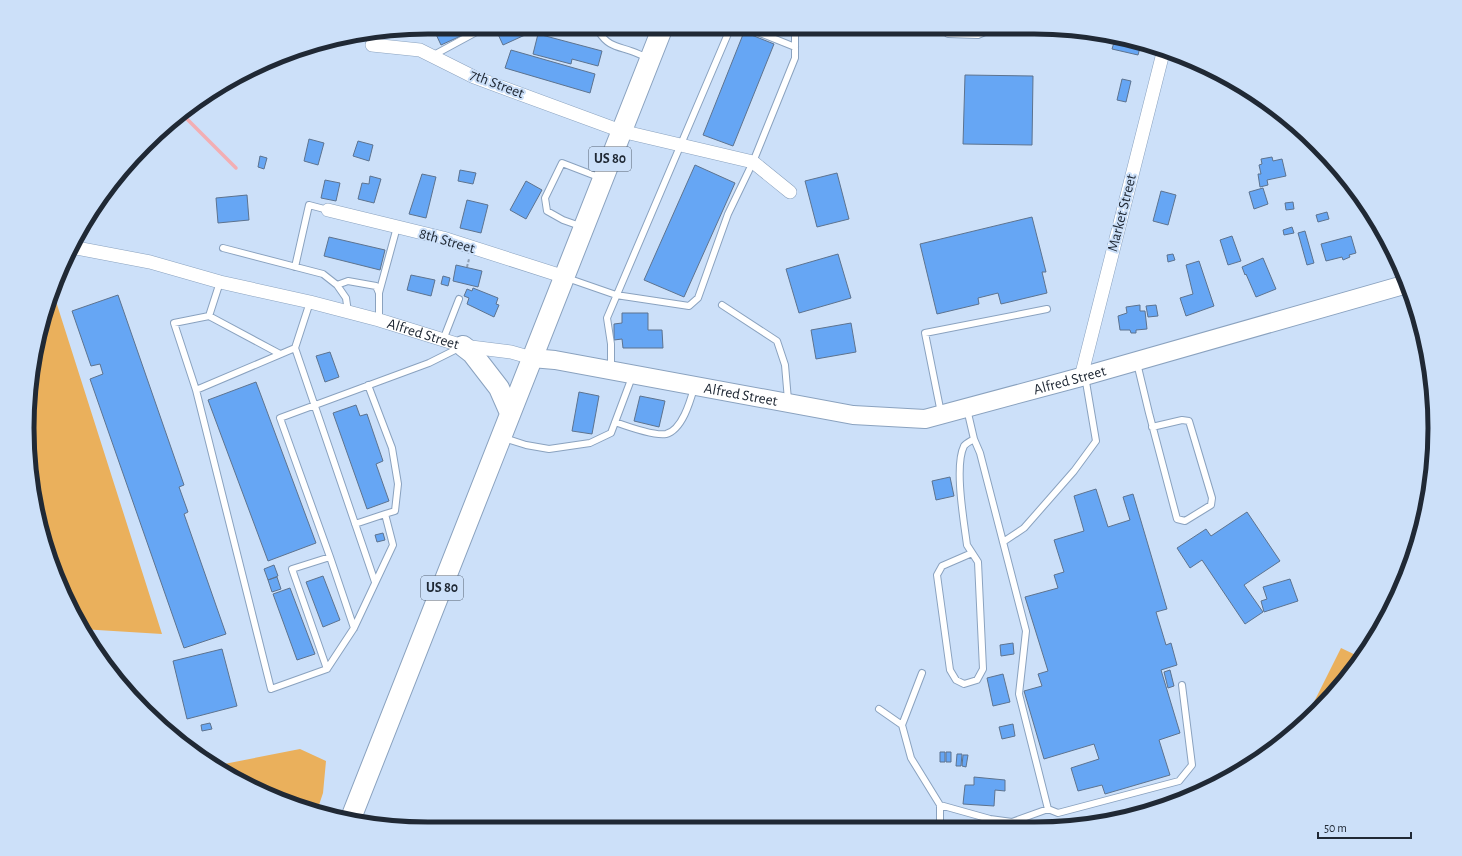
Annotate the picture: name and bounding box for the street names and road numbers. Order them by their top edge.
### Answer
street label: 7th Street [468,67,526,101]
road number: US 80 [589,147,631,171]
street label: Market Street [1105,172,1139,253]
street label: 8th Street [417,226,477,256]
street label: Alfred Street [385,316,461,352]
street label: Alfred Street [1032,363,1108,397]
street label: Alfred Street [703,380,779,408]
road number: US 80 [421,576,463,600]

